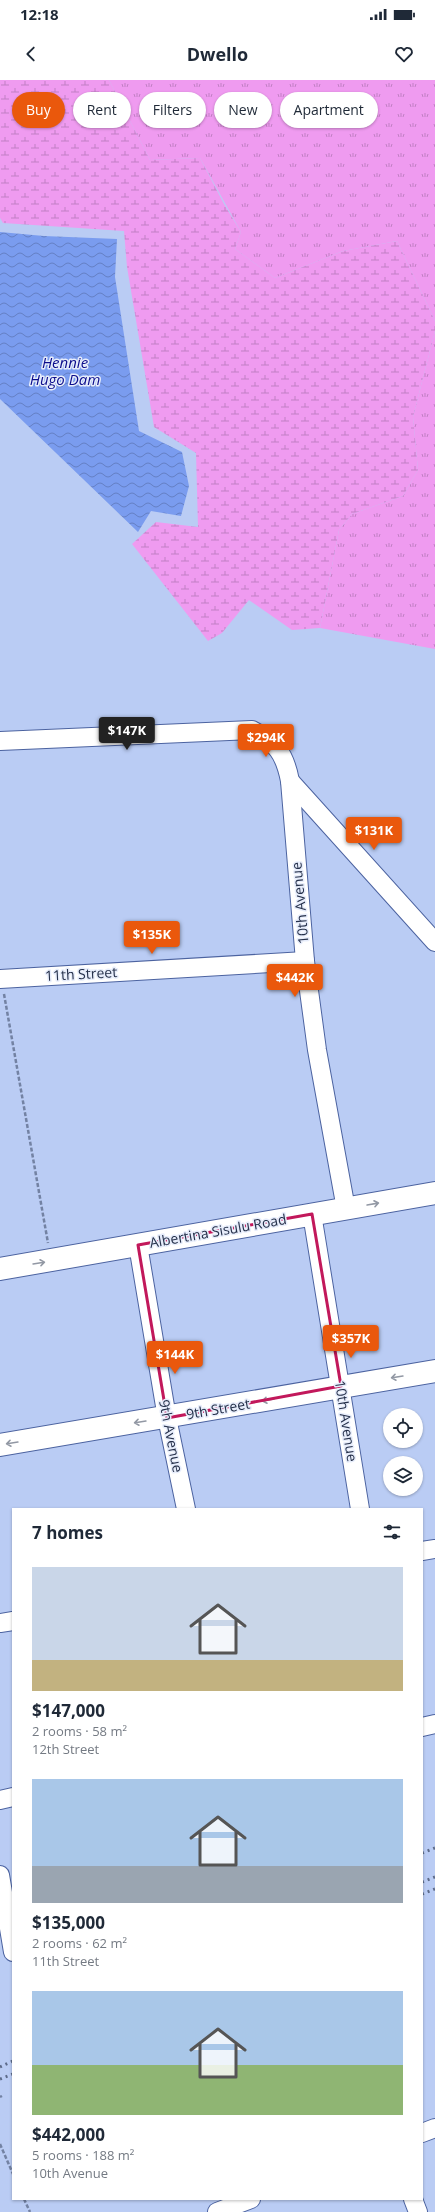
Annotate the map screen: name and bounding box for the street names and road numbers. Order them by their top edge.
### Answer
street label: 10th Avenue [286,861,313,945]
street label: 11th Street [44,962,118,985]
street label: Albertina Sisulu Road [148,1209,288,1252]
street label: 10th Avenue [331,1379,362,1463]
street label: 9th Street [185,1394,251,1423]
street label: 9th Avenue [155,1398,188,1474]

